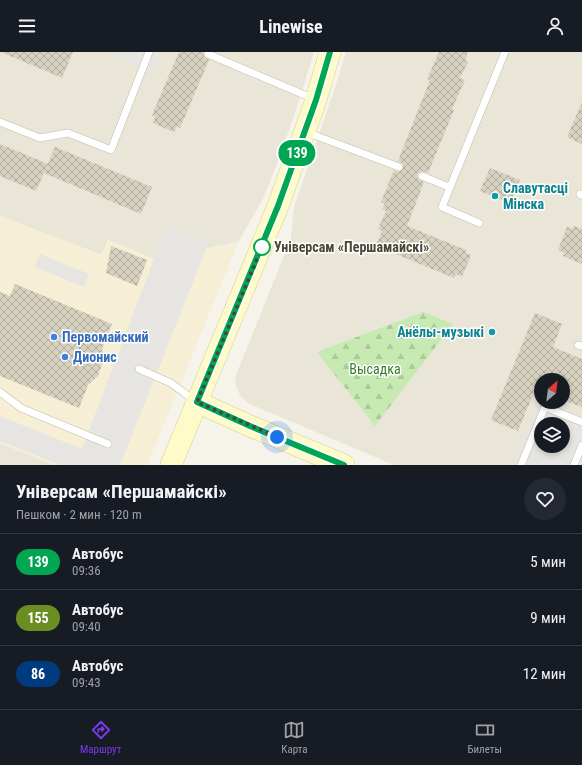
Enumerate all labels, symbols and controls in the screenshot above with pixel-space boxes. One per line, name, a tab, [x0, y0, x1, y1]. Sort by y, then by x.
icon: menu	[16, 15, 38, 37]
icon: person	[544, 15, 566, 37]
text: Linewise	[259, 16, 323, 37]
line badge: 139	[274, 140, 320, 166]
text: 139	[286, 145, 308, 161]
place label: Славутасці Мінска	[503, 180, 568, 212]
marker: Славутасці Мінска	[490, 191, 500, 201]
marker: Універсам «Першамайскі»	[253, 238, 271, 256]
place label: Універсам «Першамайскі»	[274, 239, 429, 255]
place label: Анёлы-музыкі	[397, 324, 484, 340]
marker: Анёлы-музыкі	[487, 327, 497, 337]
place label: Первомайский	[62, 329, 149, 345]
marker: Первомайский	[49, 332, 59, 342]
place label: Дионис	[73, 349, 117, 365]
marker: Дионис	[60, 352, 70, 362]
park label: Высадка	[349, 361, 401, 377]
north arrow	[534, 373, 570, 409]
map controls	[534, 373, 570, 453]
button: layers	[534, 417, 570, 453]
your location	[267, 427, 287, 447]
button: heart	[524, 478, 566, 520]
text: Універсам «Першамайскі»	[16, 480, 227, 503]
text: Пешком · 2 мин · 120 m	[16, 507, 142, 522]
text: Автобус	[72, 545, 123, 563]
text: 5 мин	[530, 553, 566, 571]
text: 139	[27, 554, 49, 570]
text: 09:36	[72, 563, 101, 578]
text: Автобус	[72, 601, 123, 619]
text: 9 мин	[530, 609, 566, 627]
text: 155	[27, 610, 49, 626]
text: 09:40	[72, 619, 101, 634]
text: Автобус	[72, 657, 123, 675]
text: 12 мин	[523, 665, 566, 683]
text: 86	[31, 666, 45, 682]
text: 09:43	[72, 675, 101, 690]
tab: Маршрут	[80, 719, 121, 756]
tab: Карта	[281, 719, 308, 756]
tab: Билеты	[467, 719, 502, 756]

